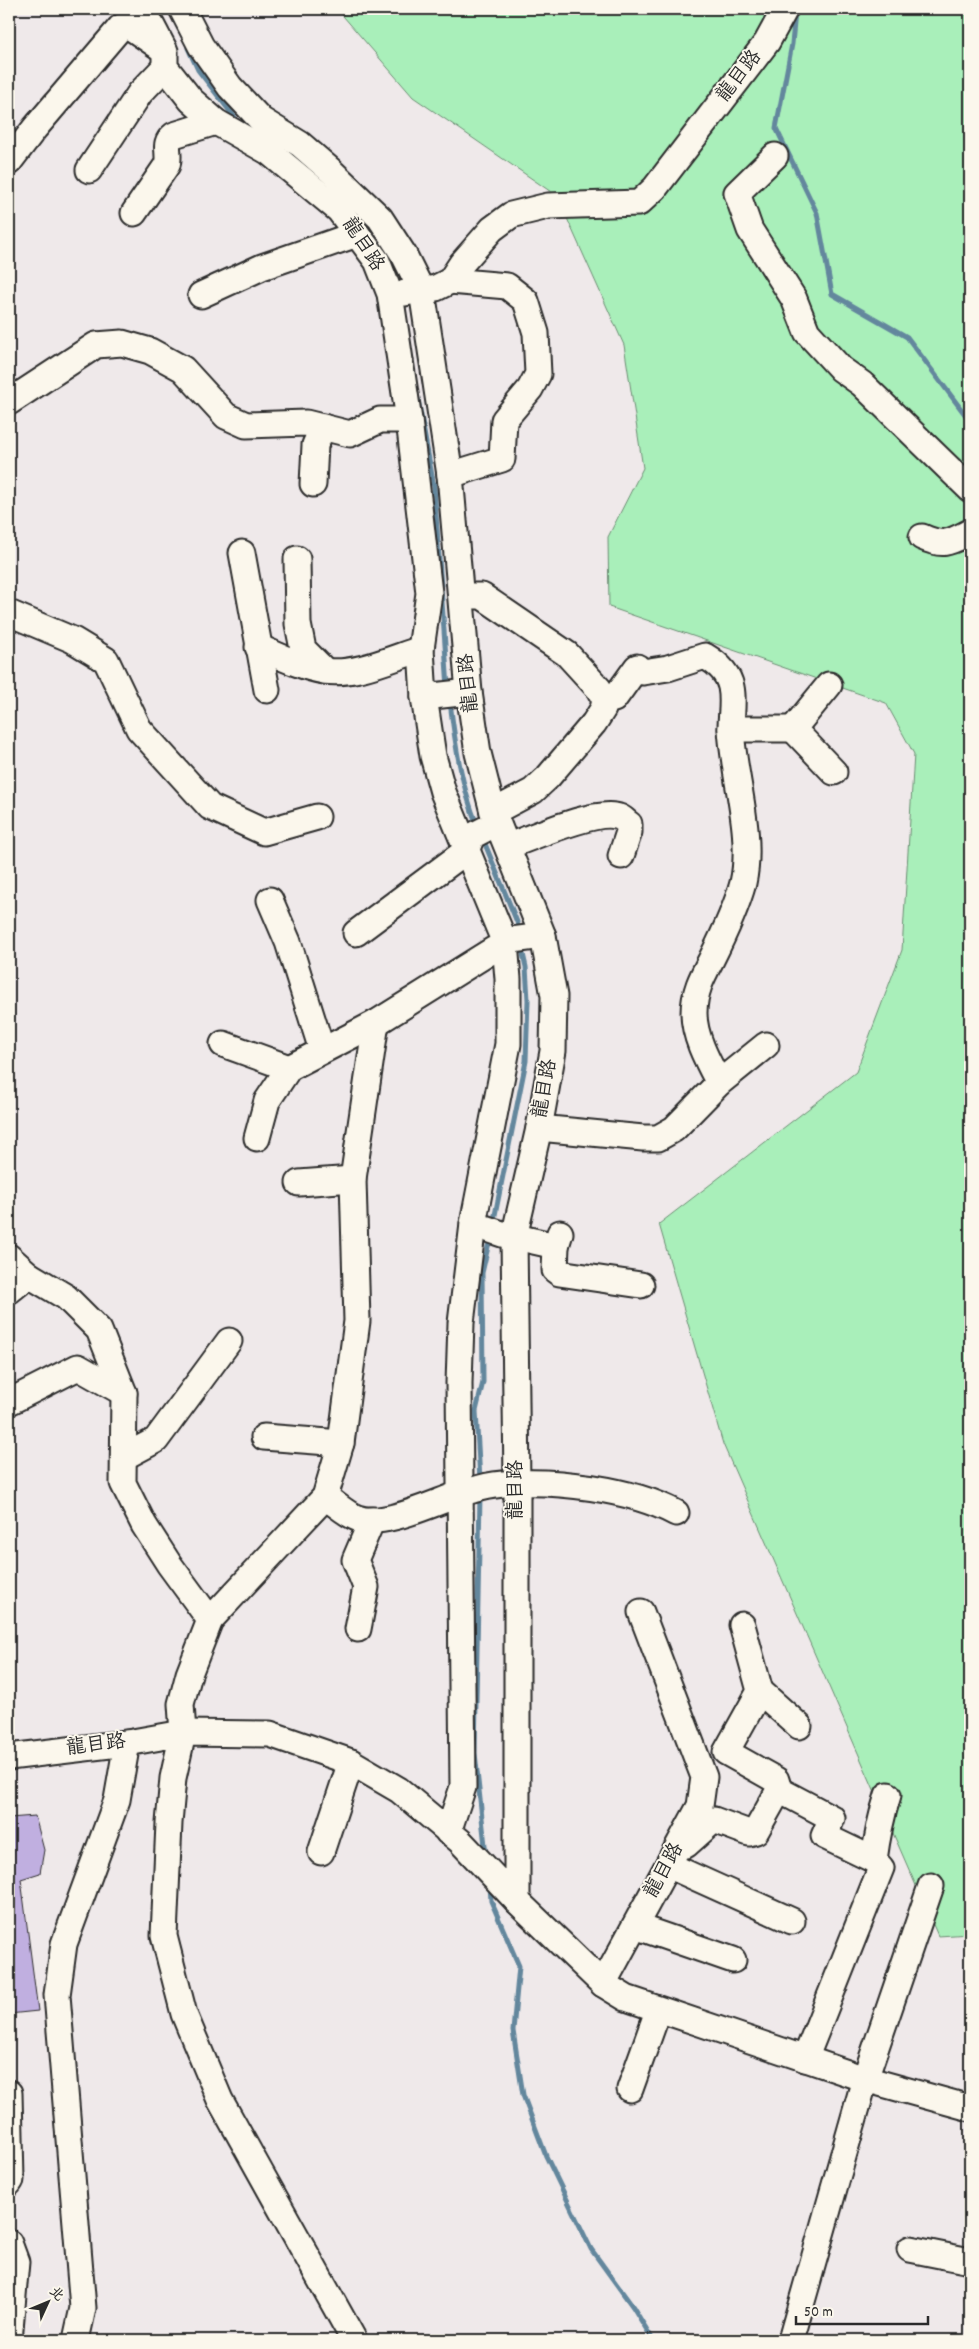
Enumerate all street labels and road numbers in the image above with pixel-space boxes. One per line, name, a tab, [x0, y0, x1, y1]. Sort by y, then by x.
street label: 龍目路	[710, 44, 770, 109]
street label: 龍目路	[334, 212, 391, 279]
street label: 龍目路	[453, 651, 487, 714]
street label: 龍目路	[527, 1056, 565, 1121]
street label: 龍目路	[503, 1459, 531, 1520]
street label: 龍目路	[65, 1728, 128, 1764]
street label: 龍目路	[638, 1837, 692, 1904]

